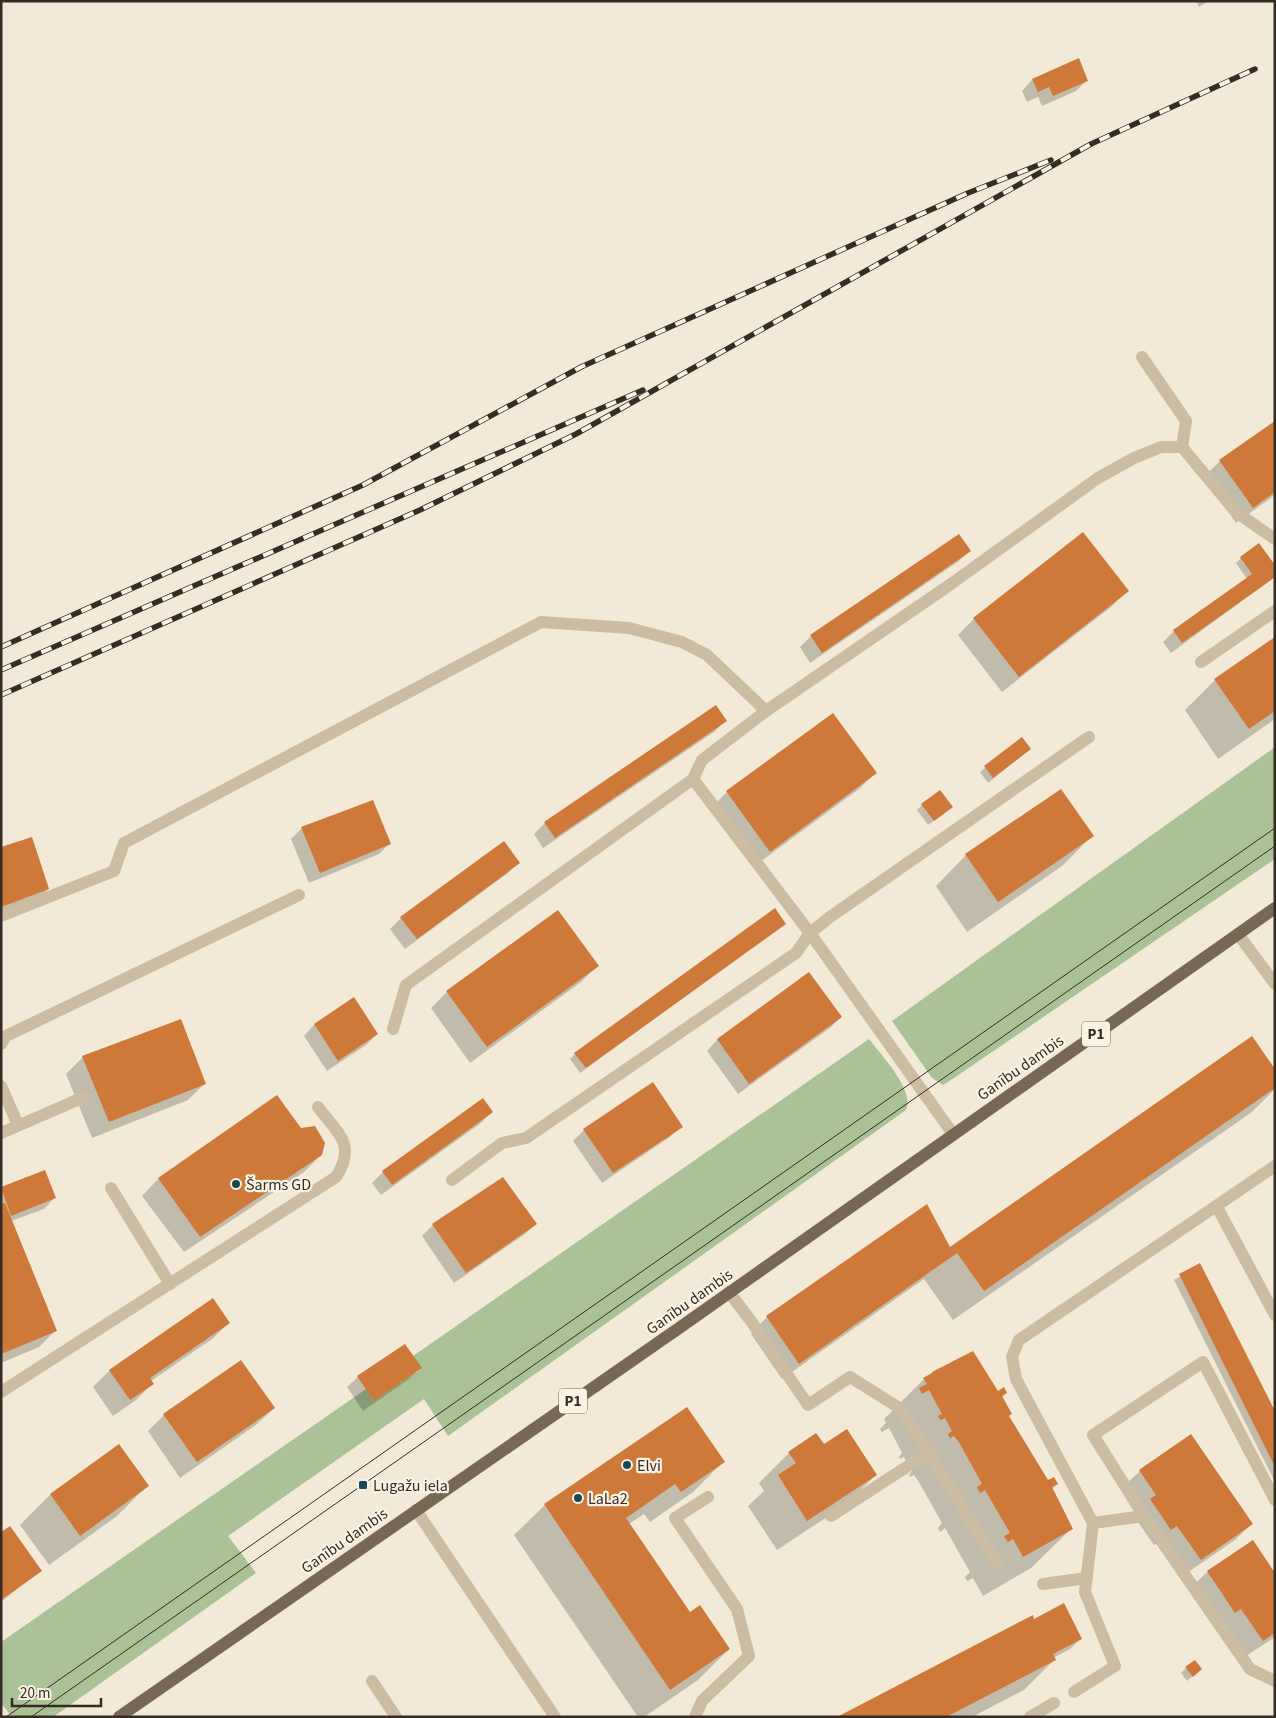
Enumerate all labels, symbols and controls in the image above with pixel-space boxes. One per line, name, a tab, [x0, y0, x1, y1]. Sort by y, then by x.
road number: P1	[1082, 1022, 1110, 1046]
street label: Ganību dambis	[973, 1030, 1069, 1106]
place label: Šarms GD	[246, 1174, 311, 1196]
marker: Šarms GD	[230, 1178, 242, 1190]
street label: Ganību dambis	[642, 1264, 738, 1340]
road number: P1	[559, 1388, 587, 1414]
place label: Elvi	[637, 1455, 661, 1477]
marker: Elvi	[621, 1459, 633, 1471]
place label: Lugažu iela	[373, 1475, 448, 1497]
marker: Lugažu iela	[357, 1479, 369, 1491]
place label: LaLa2	[588, 1488, 628, 1510]
marker: LaLa2	[572, 1492, 584, 1504]
street label: Ganību dambis	[297, 1503, 393, 1579]
scale bar	[12, 1676, 101, 1708]
text: 20 m	[20, 1683, 50, 1704]

